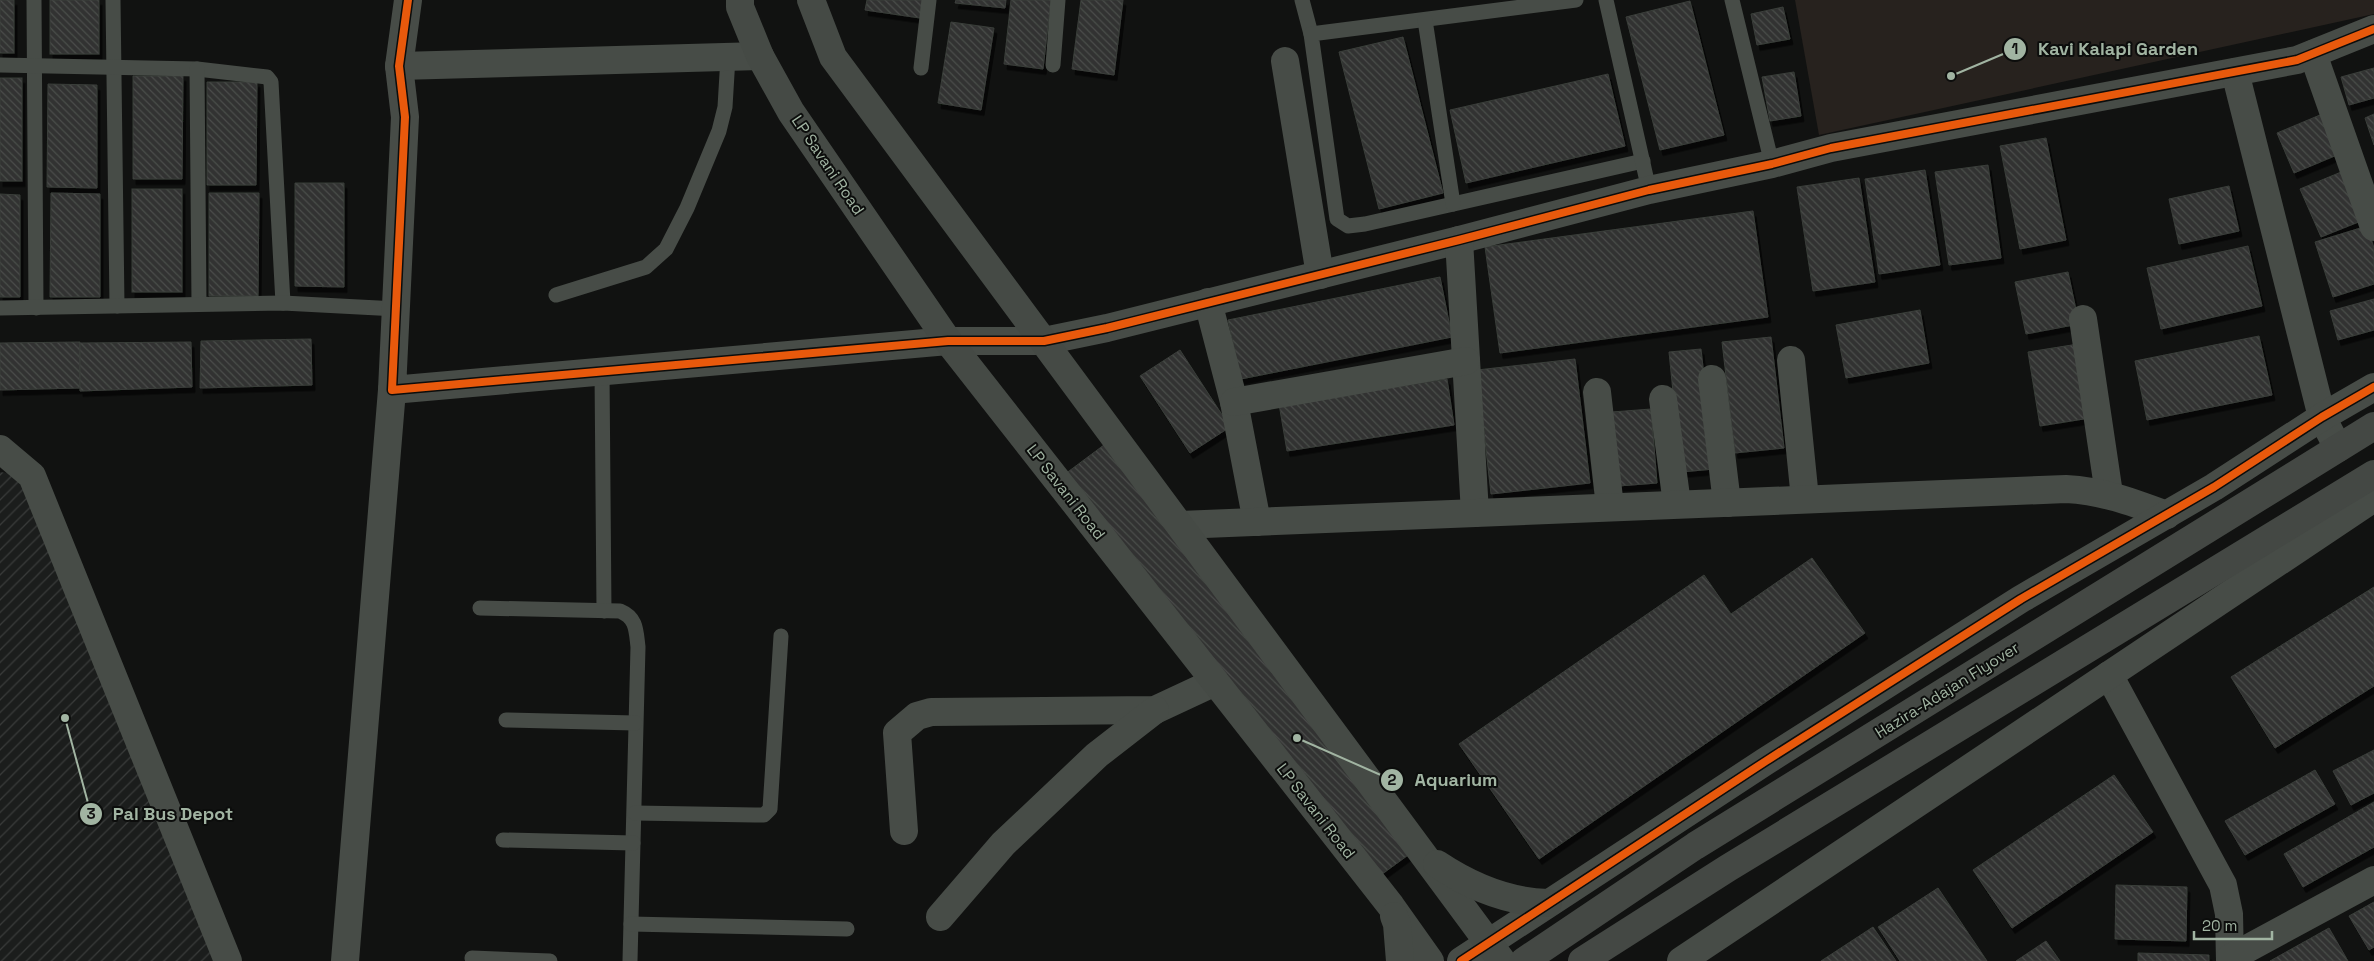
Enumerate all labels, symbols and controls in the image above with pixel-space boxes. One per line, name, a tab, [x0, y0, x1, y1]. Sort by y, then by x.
callout: Kavi Kalapi Garden	[2002, 32, 2208, 65]
text: Kavi Kalapi Garden	[2038, 37, 2198, 60]
text: 1	[2012, 39, 2018, 58]
street label: LP Savani Road	[787, 111, 869, 219]
street label: LP Savani Road	[1022, 440, 1110, 544]
street label: Hazira-Adajan Flyover	[1871, 637, 2023, 743]
street label: LP Savani Road	[1272, 759, 1360, 863]
callout: Aquarium	[1379, 763, 1507, 796]
text: Aquarium	[1415, 768, 1497, 791]
text: 2	[1388, 770, 1397, 789]
callout: Pal Bus Depot	[78, 798, 244, 831]
text: Pal Bus Depot	[113, 802, 233, 825]
text: 3	[86, 804, 96, 823]
scale bar	[2194, 908, 2272, 940]
text: 20 m	[2202, 916, 2237, 935]

